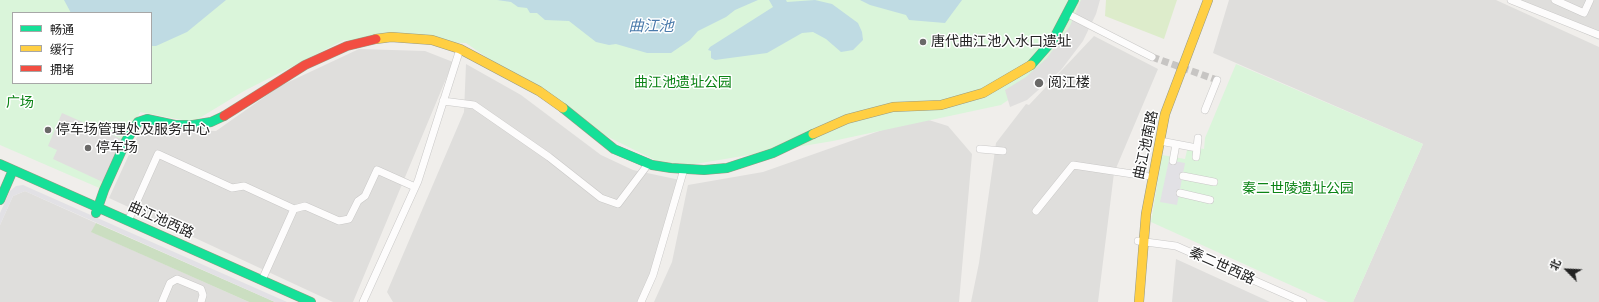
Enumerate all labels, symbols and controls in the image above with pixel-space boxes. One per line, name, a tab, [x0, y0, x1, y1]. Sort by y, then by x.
legend	[12, 12, 152, 84]
water label: 曲江池	[629, 17, 673, 35]
text: 畅通	[50, 24, 74, 36]
place label: 唐代曲江池入水口遗址	[931, 34, 1071, 50]
marker: 唐代曲江池入水口遗址	[918, 37, 928, 47]
text: 缓行	[50, 44, 74, 56]
text: 拥堵	[50, 64, 74, 76]
park label: 曲江池遗址公园	[634, 75, 732, 91]
place label: 阅江楼	[1048, 75, 1090, 91]
marker: 阅江楼	[1033, 77, 1045, 89]
park label: 广场	[6, 95, 34, 111]
street label: 曲江池南路	[1131, 109, 1161, 181]
place label: 停车场管理处及服务中心	[56, 122, 210, 138]
marker: 停车场管理处及服务中心	[43, 125, 53, 135]
place label: 停车场	[96, 140, 138, 156]
marker: 停车场	[83, 143, 93, 153]
park label: 秦二世陵遗址公园	[1242, 181, 1354, 197]
street label: 曲江池西路	[126, 198, 196, 242]
street label: 秦二世西路	[1187, 244, 1257, 288]
north arrow	[1547, 250, 1587, 290]
text: 北	[1548, 258, 1563, 272]

